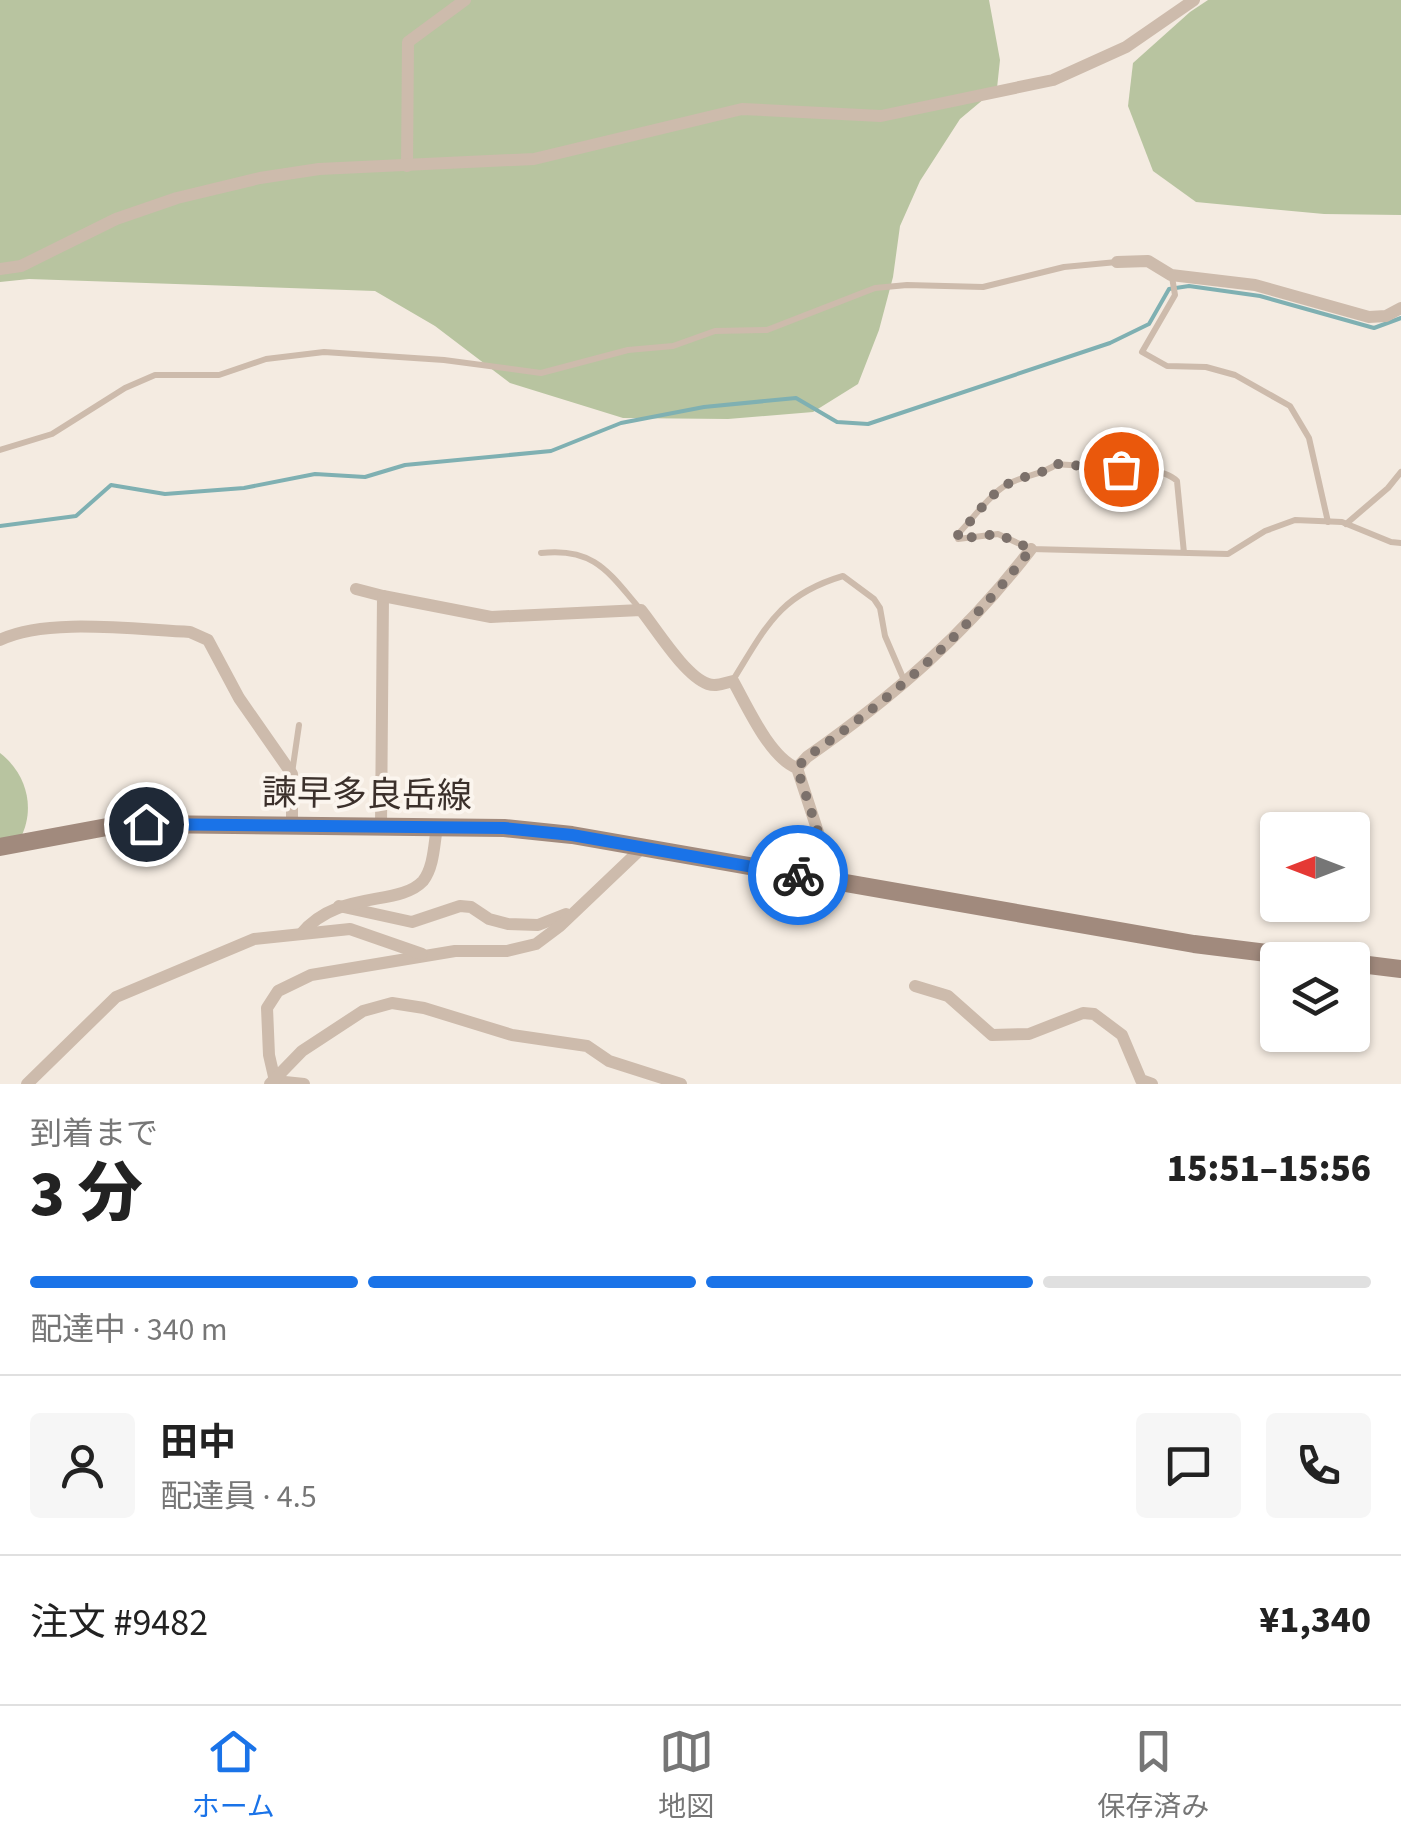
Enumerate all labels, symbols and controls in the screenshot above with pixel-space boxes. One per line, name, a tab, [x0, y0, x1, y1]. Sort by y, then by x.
pin	[1079, 427, 1164, 512]
icon: bag	[1094, 442, 1149, 497]
street label: 諫早多良岳線	[262, 768, 472, 822]
pin	[104, 782, 189, 867]
icon: home	[119, 797, 174, 852]
north arrow	[1260, 812, 1370, 922]
map controls	[1260, 812, 1370, 1052]
courier	[748, 825, 848, 925]
icon: bike	[771, 848, 826, 903]
button: layers	[1260, 942, 1370, 1052]
text: 到着まで	[30, 1111, 158, 1157]
text: 15:51–15:56	[1167, 1142, 1371, 1196]
text: 3 分	[30, 1148, 143, 1241]
text: 配達中 · 340 m	[30, 1307, 227, 1353]
button: person	[30, 1413, 135, 1518]
button: chat	[1136, 1413, 1241, 1518]
button: phone	[1266, 1413, 1371, 1518]
text: 田中	[160, 1416, 236, 1470]
text: 配達員 · 4.5	[160, 1474, 317, 1520]
text: ¥1,340	[1259, 1593, 1371, 1647]
text: 注文 #9482	[30, 1596, 208, 1650]
tab: ホーム	[192, 1724, 275, 1827]
tab: 地図	[658, 1724, 714, 1827]
tab: 保存済み	[1097, 1724, 1209, 1827]

